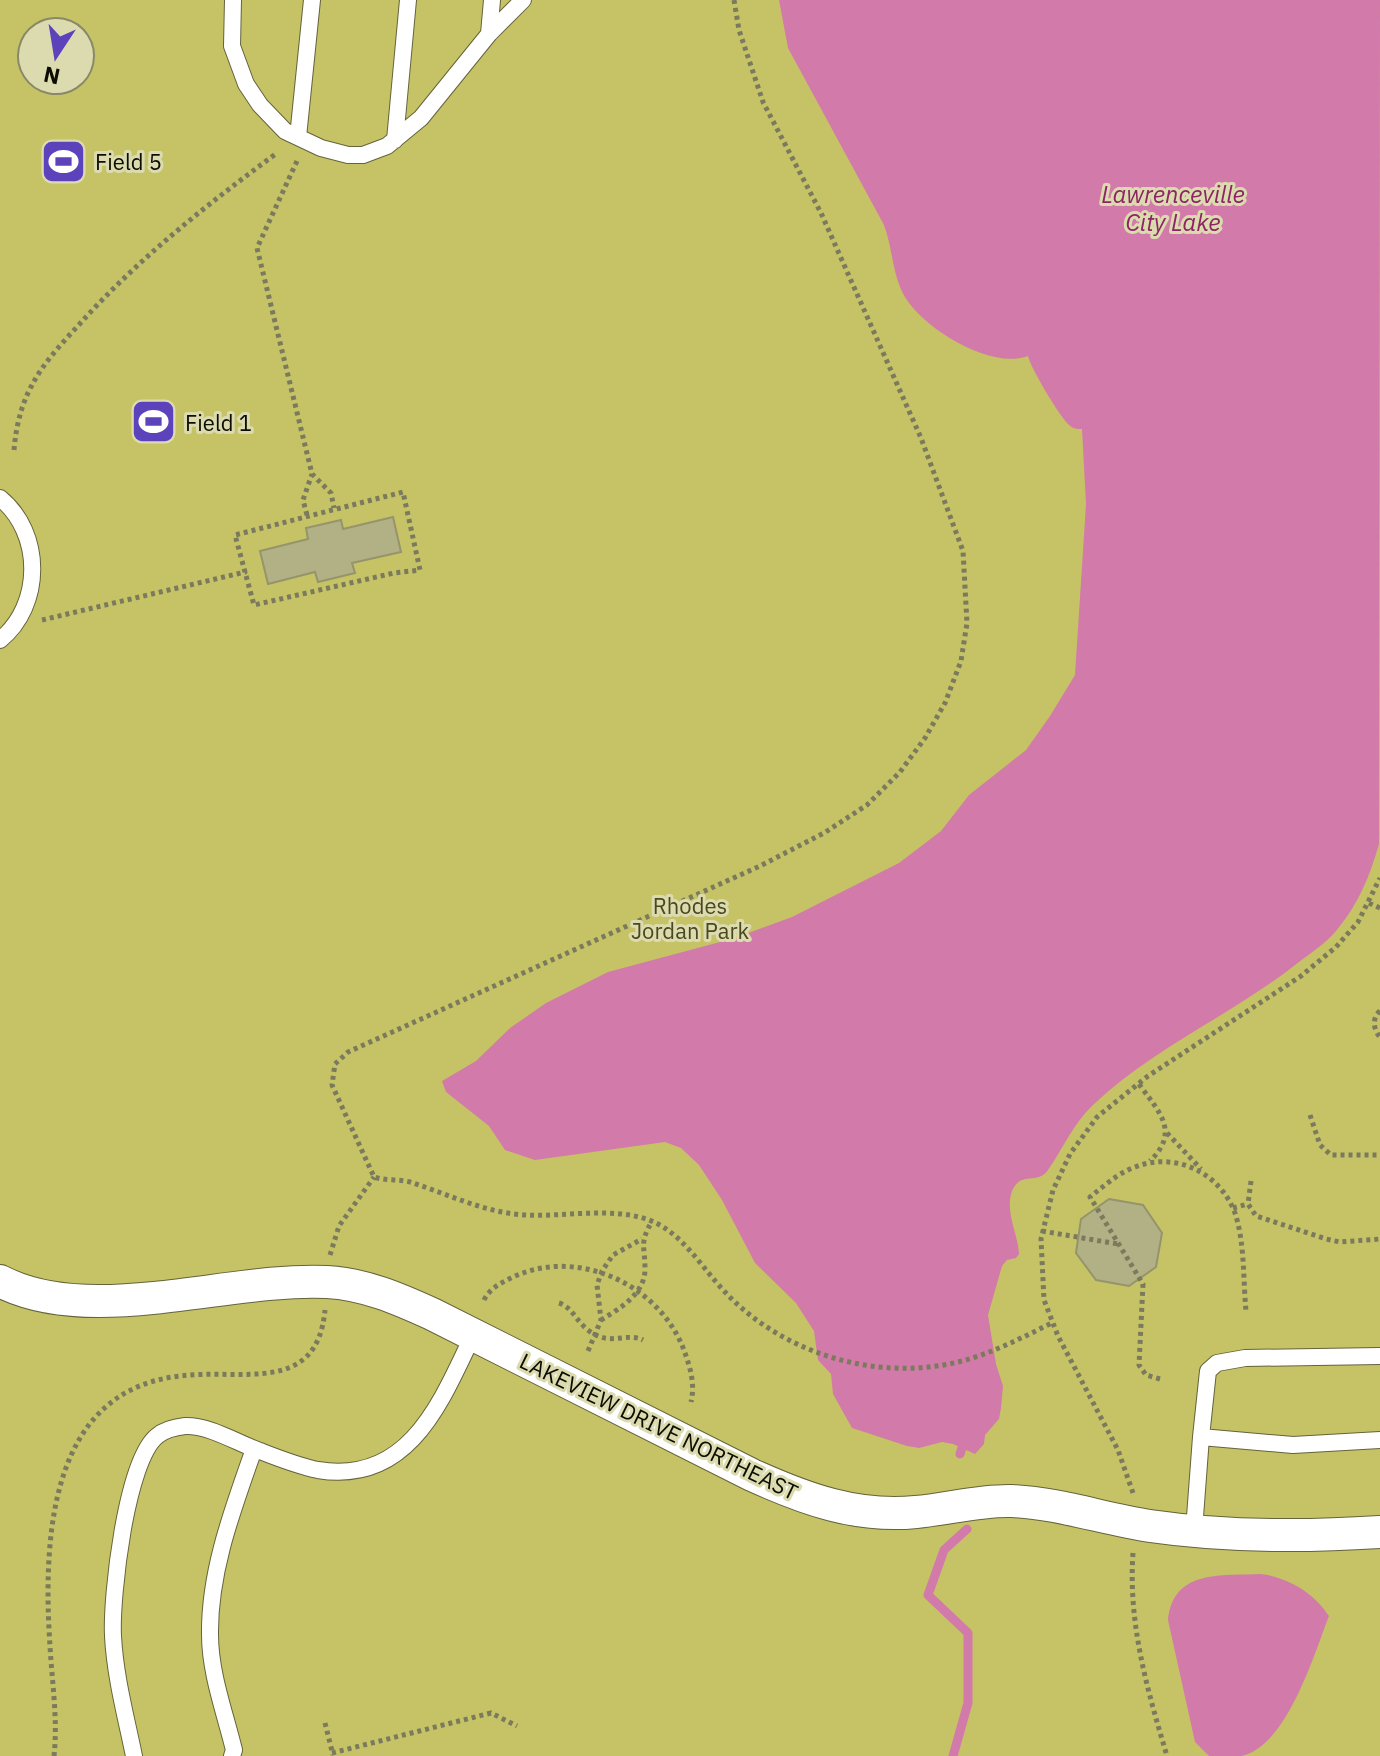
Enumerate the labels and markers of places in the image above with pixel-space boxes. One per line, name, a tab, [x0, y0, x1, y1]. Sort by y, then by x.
sports icon: Field 5	[40, 137, 88, 185]
place label: Field 5	[95, 147, 162, 176]
sports icon: Field 1	[130, 398, 178, 446]
place label: Field 1	[185, 408, 252, 437]

